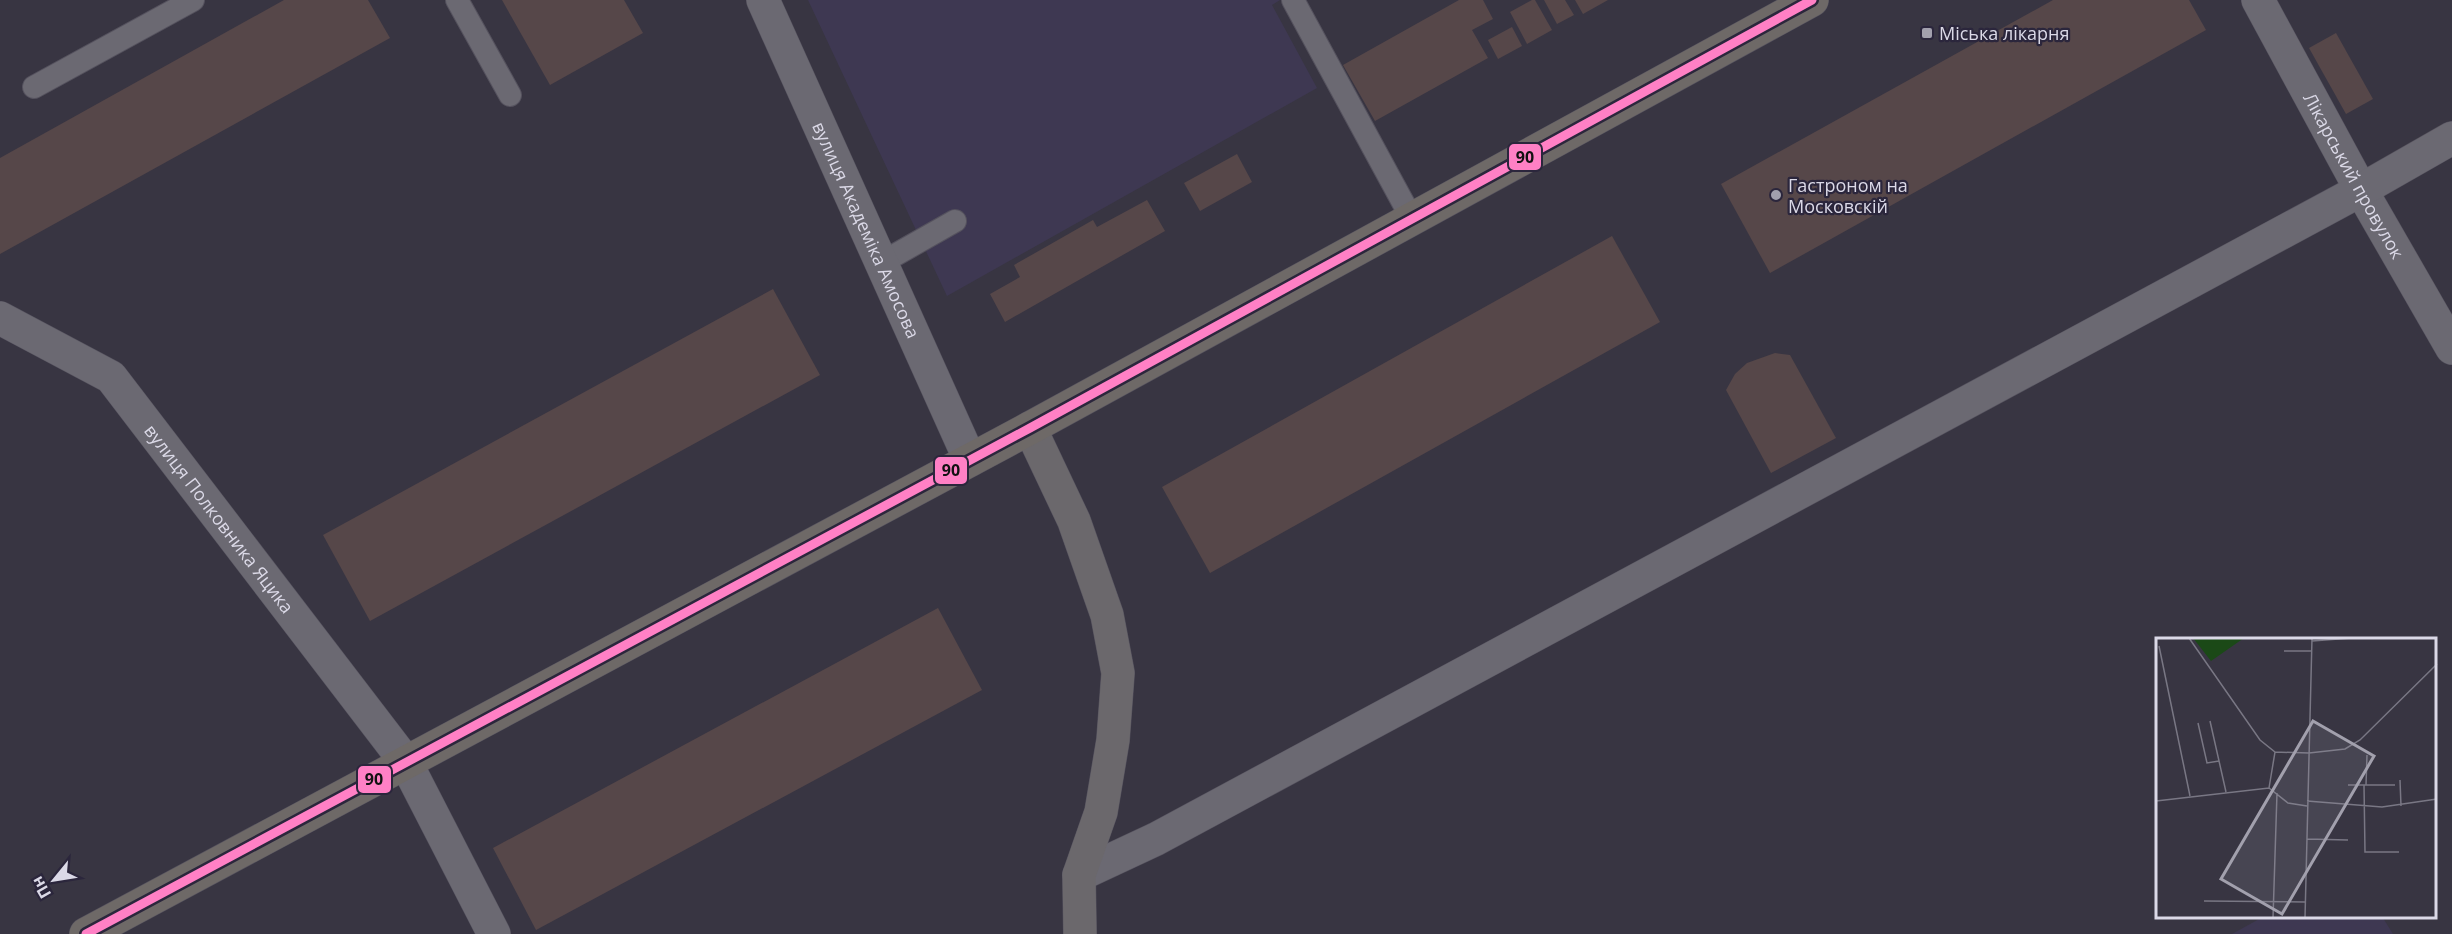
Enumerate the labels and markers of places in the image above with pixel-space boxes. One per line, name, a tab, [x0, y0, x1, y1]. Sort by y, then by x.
place label: Міська лікарня	[1939, 21, 2069, 45]
marker: Міська лікарня	[1920, 26, 1934, 40]
place label: Гастроном на Московскій	[1788, 173, 1908, 218]
marker: Гастроном на Московскій	[1769, 188, 1783, 202]

